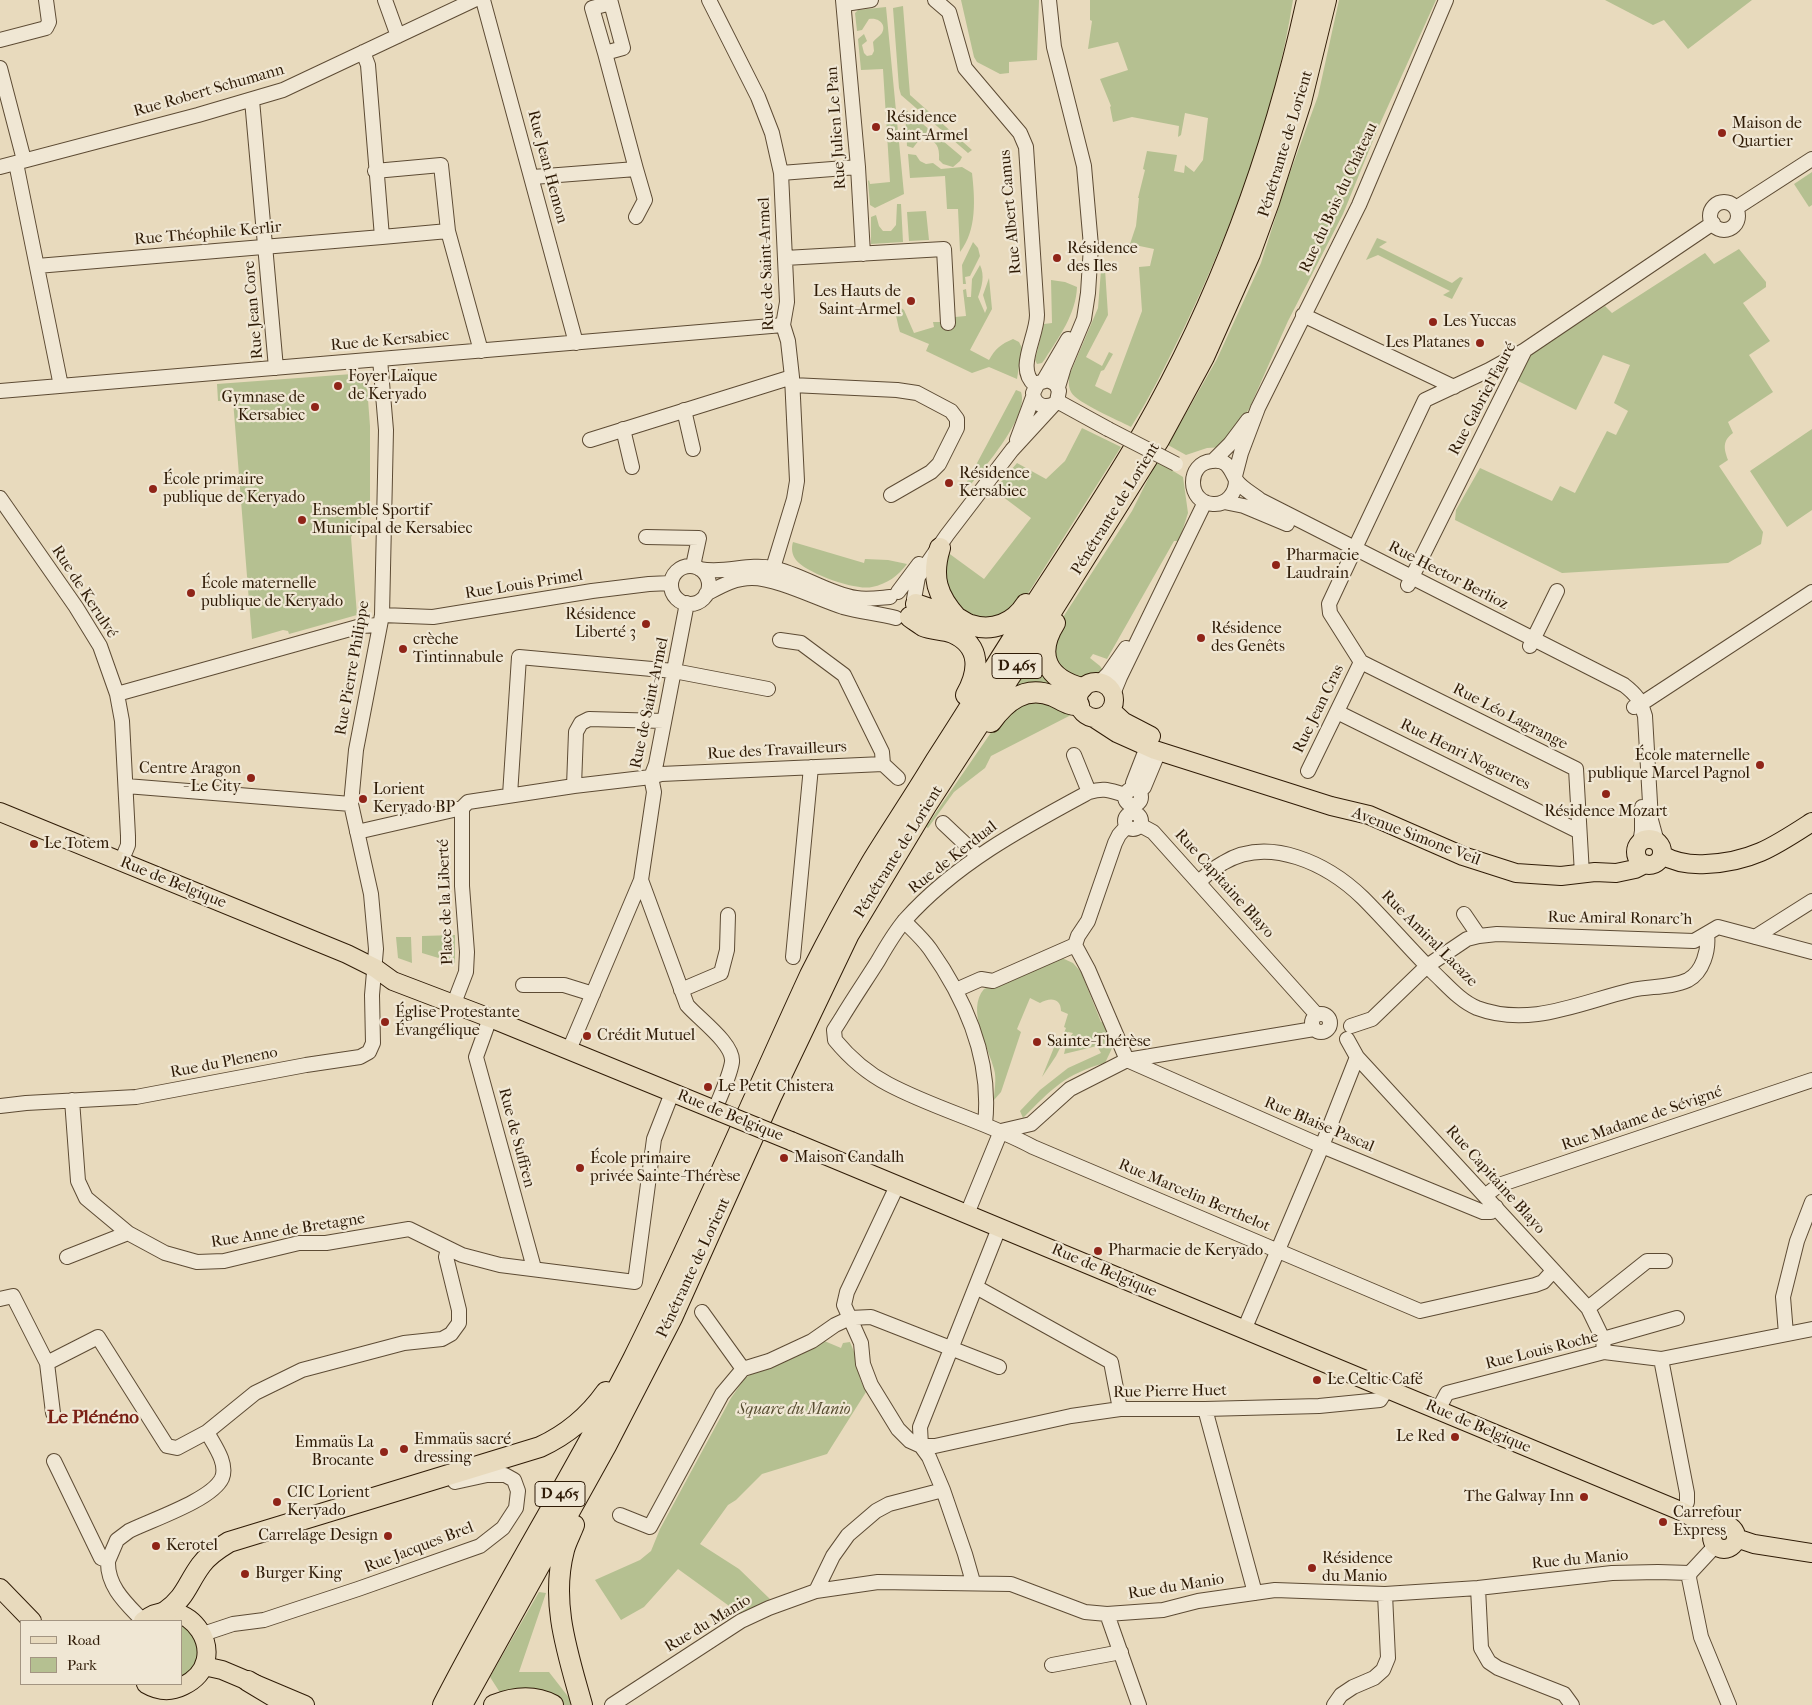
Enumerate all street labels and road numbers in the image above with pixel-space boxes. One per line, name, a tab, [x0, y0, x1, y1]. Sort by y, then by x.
street label: Rue Robert Schumann	[131, 60, 287, 122]
street label: Rue Julien Le Pan	[823, 66, 851, 190]
street label: Pénétrante de Lorient	[1255, 68, 1317, 220]
street label: Rue Jean Hemon	[523, 108, 571, 226]
street label: Rue du Bois du Château	[1296, 120, 1382, 276]
street label: Rue Albert Camus	[996, 149, 1026, 275]
street label: Rue de Saint-Armel	[755, 197, 779, 331]
street label: Rue Théophile Kerlir	[134, 218, 282, 250]
street label: Rue Jean Core	[240, 260, 268, 360]
street label: Rue de Kersabiec	[330, 326, 450, 356]
street label: Rue Gabriel Fauré	[1445, 339, 1521, 459]
street label: Pénétrante de Lorient	[1067, 439, 1165, 579]
street label: Rue Hector Berlioz	[1385, 537, 1511, 615]
street label: Rue de Kerulvé	[47, 542, 121, 642]
street label: Rue Louis Primel	[464, 566, 584, 604]
street label: Rue Pierre Philippe	[332, 599, 374, 737]
street label: Rue de Saint-Armel	[627, 636, 673, 770]
road number: D 465	[992, 654, 1042, 678]
street label: Rue Jean Cras	[1289, 662, 1349, 756]
street label: Rue Léo Lagrange	[1449, 680, 1571, 754]
street label: Rue Henri Nogueres	[1397, 715, 1533, 795]
street label: Rue des Travailleurs	[707, 738, 847, 764]
street label: Pénétrante de Lorient	[850, 782, 948, 922]
street label: Avenue Simone Veil	[1349, 804, 1483, 870]
street label: Rue de Kerdual	[905, 817, 1001, 899]
street label: Rue Capitaine Blayo	[1170, 826, 1278, 942]
street label: Place de la Liberté	[434, 839, 458, 965]
street label: Rue de Belgique	[117, 853, 229, 913]
street label: Rue Amiral Lacaze	[1377, 887, 1481, 991]
street label: Rue Amiral Ronarc'h	[1547, 908, 1693, 930]
street label: Rue du Pleneno	[169, 1043, 279, 1083]
street label: Rue Madame de Sévigné	[1559, 1082, 1725, 1156]
street label: Rue de Suffren	[493, 1086, 539, 1190]
street label: Rue de Belgique	[674, 1086, 786, 1146]
street label: Rue Blaise Pascal	[1261, 1093, 1377, 1157]
street label: Rue Capitaine Blayo	[1441, 1122, 1549, 1238]
street label: Rue Marcelin Berthelot	[1115, 1155, 1273, 1237]
street label: Pénétrante de Lorient	[653, 1195, 735, 1341]
street label: Rue Anne de Bretagne	[210, 1209, 366, 1253]
street label: Rue de Belgique	[1048, 1240, 1160, 1302]
street label: Rue Louis Roche	[1483, 1328, 1601, 1374]
street label: Rue Pierre Huet	[1113, 1381, 1227, 1403]
street label: Rue de Belgique	[1422, 1396, 1534, 1458]
road number: D 465	[535, 1482, 585, 1506]
street label: Rue Jacques Brel	[362, 1518, 476, 1578]
street label: Rue du Manio	[1531, 1546, 1629, 1574]
street label: Rue du Manio	[1127, 1570, 1225, 1604]
street label: Rue du Manio	[662, 1591, 754, 1657]

